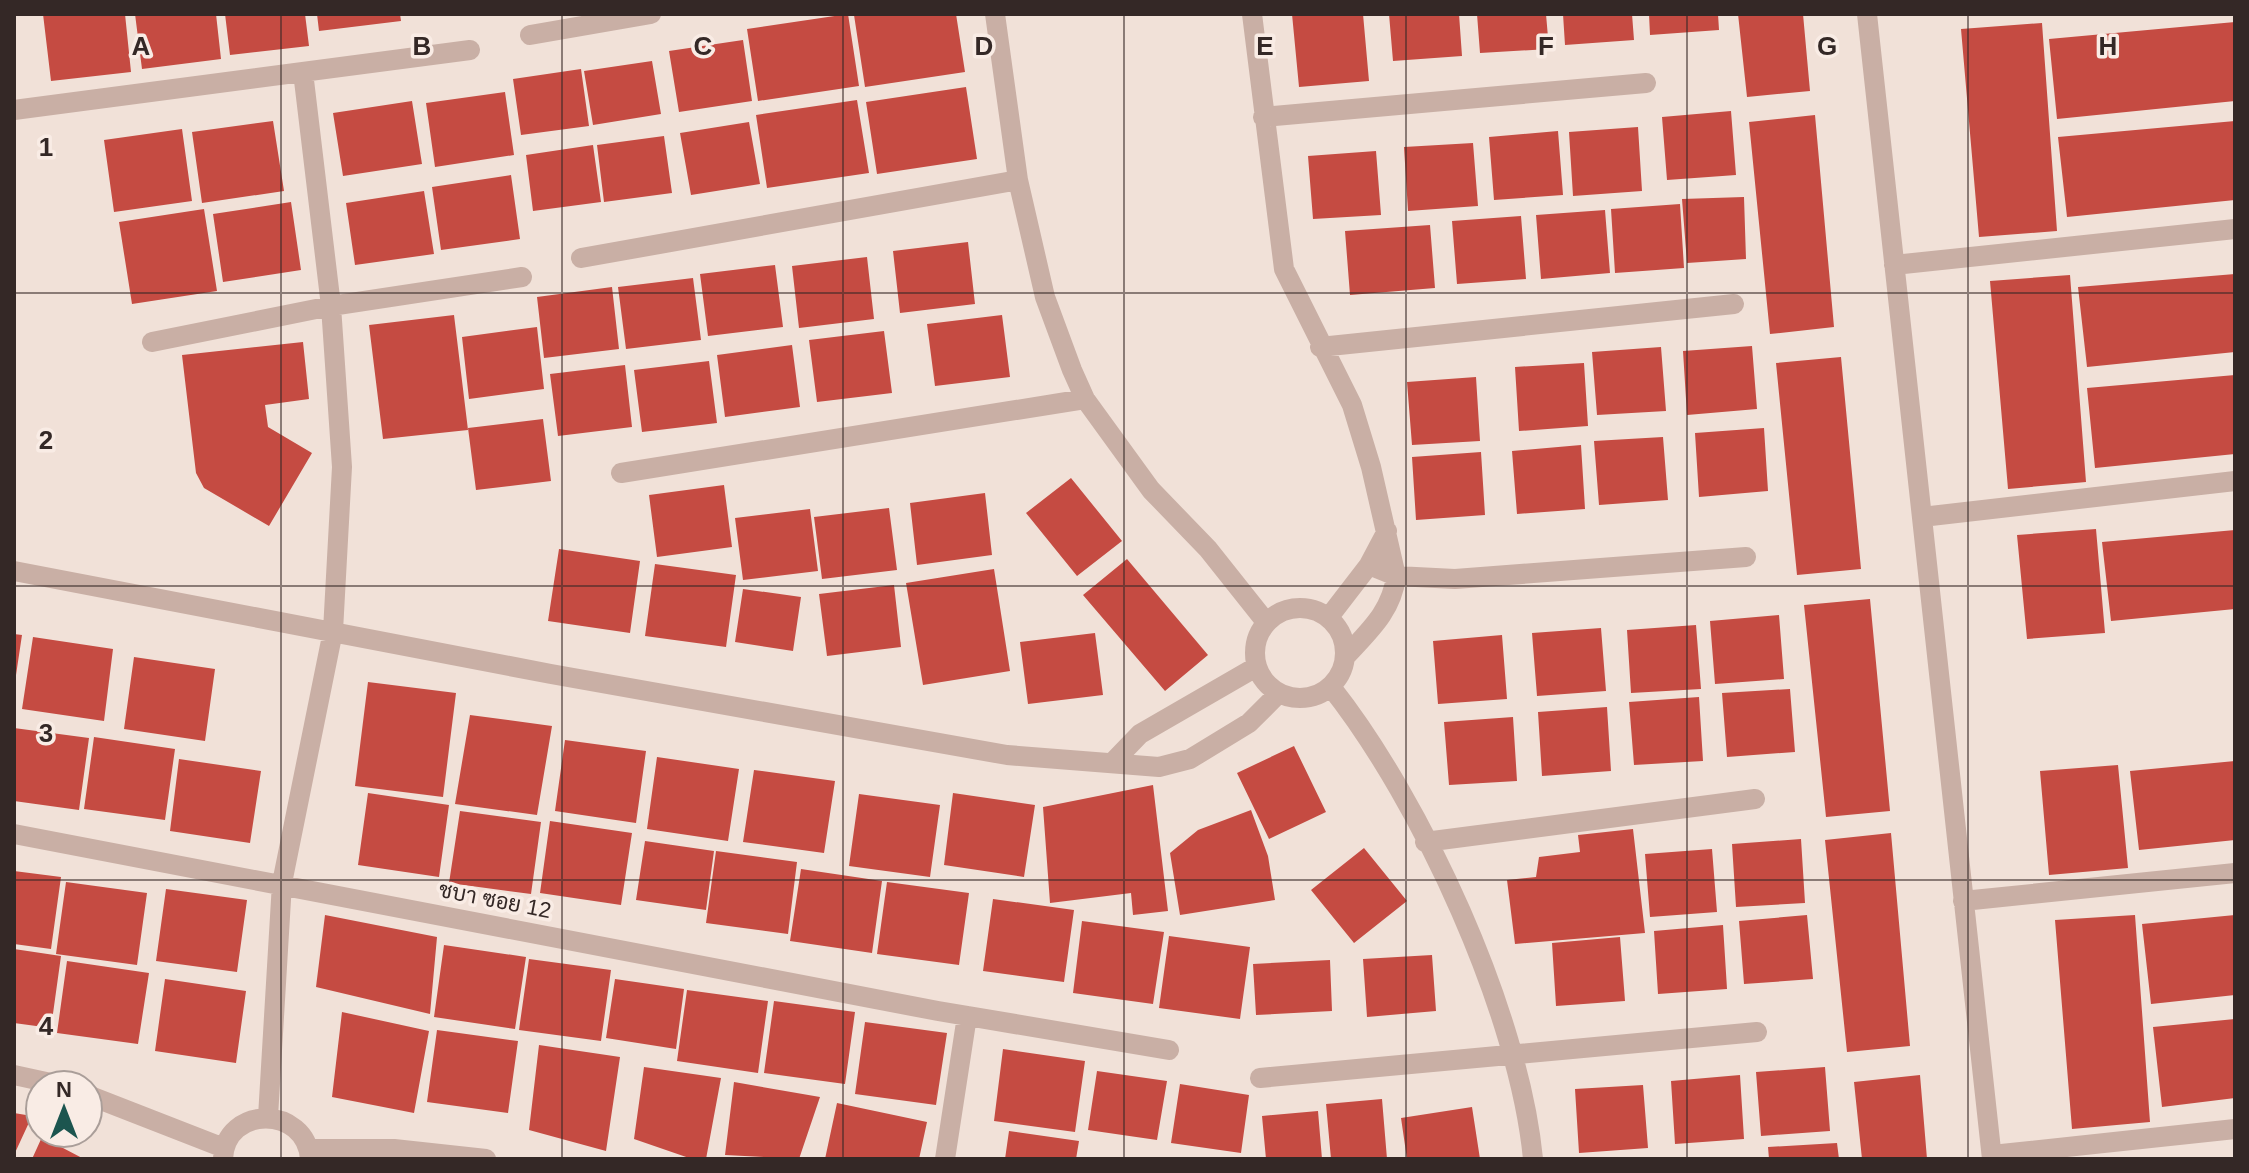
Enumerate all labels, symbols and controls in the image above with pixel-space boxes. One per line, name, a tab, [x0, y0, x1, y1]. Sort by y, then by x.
text: A	[132, 31, 151, 61]
text: B	[413, 31, 431, 61]
text: C	[694, 31, 713, 61]
text: D	[975, 31, 993, 61]
text: E	[1256, 31, 1274, 61]
text: F	[1538, 31, 1554, 61]
text: G	[1817, 31, 1837, 61]
text: H	[2099, 31, 2117, 61]
text: 1	[39, 132, 53, 162]
text: 2	[39, 425, 53, 455]
text: 3	[39, 718, 53, 748]
street label: ชบา ซอย 12	[437, 877, 553, 923]
text: 4	[39, 1011, 54, 1041]
north arrow	[24, 1069, 104, 1149]
text: N	[56, 1077, 72, 1102]

